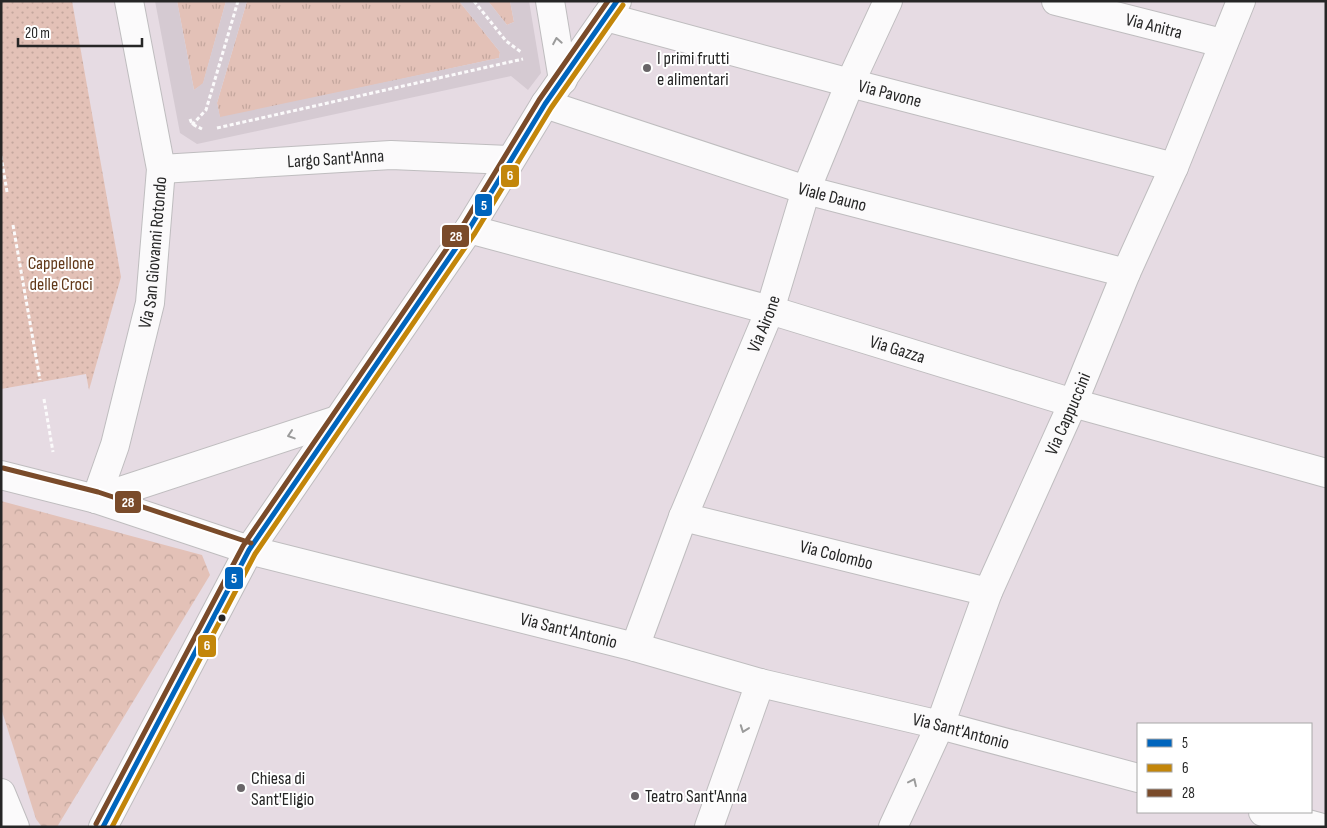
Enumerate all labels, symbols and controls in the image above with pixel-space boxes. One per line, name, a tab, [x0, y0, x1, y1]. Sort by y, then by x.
street label: Via Anitra	[1123, 9, 1184, 44]
scale bar	[18, 15, 141, 47]
text: 20 m	[25, 24, 50, 43]
one-way arrow	[552, 36, 562, 45]
place label: I primi frutti e alimentari	[657, 48, 729, 90]
marker: I primi frutti e alimentari	[641, 62, 653, 74]
street label: Via Pavone	[856, 76, 924, 112]
street label: Largo Sant'Anna	[287, 145, 385, 172]
line badge: 6	[500, 164, 520, 188]
text: 6	[507, 167, 514, 184]
street label: Via San Giovanni Rotondo	[134, 176, 171, 331]
street label: Viale Dauno	[795, 178, 869, 216]
line badge: 5	[474, 193, 493, 217]
text: 5	[481, 197, 487, 214]
line badge: 28	[441, 224, 470, 248]
text: 28	[450, 228, 463, 245]
park label: Cappellone delle Croci	[28, 253, 94, 295]
street label: Via Airone	[743, 293, 785, 356]
street label: Via Gazza	[867, 331, 928, 368]
street label: Via Cappuccini	[1041, 370, 1095, 458]
one-way arrow	[287, 429, 296, 439]
line badge: 28	[114, 490, 142, 514]
text: 28	[122, 494, 135, 511]
street label: Via Colombo	[798, 536, 875, 574]
line badge: 5	[224, 566, 244, 590]
text: 5	[231, 570, 237, 587]
street label: Via Sant'Antonio	[518, 609, 619, 653]
unlabelled marker	[217, 613, 227, 623]
line badge: 6	[197, 634, 217, 658]
text: 6	[204, 637, 211, 654]
street label: Via Sant'Antonio	[910, 709, 1012, 754]
legend	[1137, 723, 1312, 813]
one-way arrow	[740, 724, 750, 732]
text: 5	[1182, 734, 1188, 753]
text: 6	[1182, 759, 1189, 778]
place label: Chiesa di Sant'Eligio	[251, 768, 314, 810]
one-way arrow	[907, 778, 918, 787]
marker: Chiesa di Sant'Eligio	[235, 782, 247, 794]
text: 28	[1182, 784, 1195, 803]
place label: Teatro Sant'Anna	[645, 786, 747, 807]
marker: Teatro Sant'Anna	[629, 790, 641, 802]

